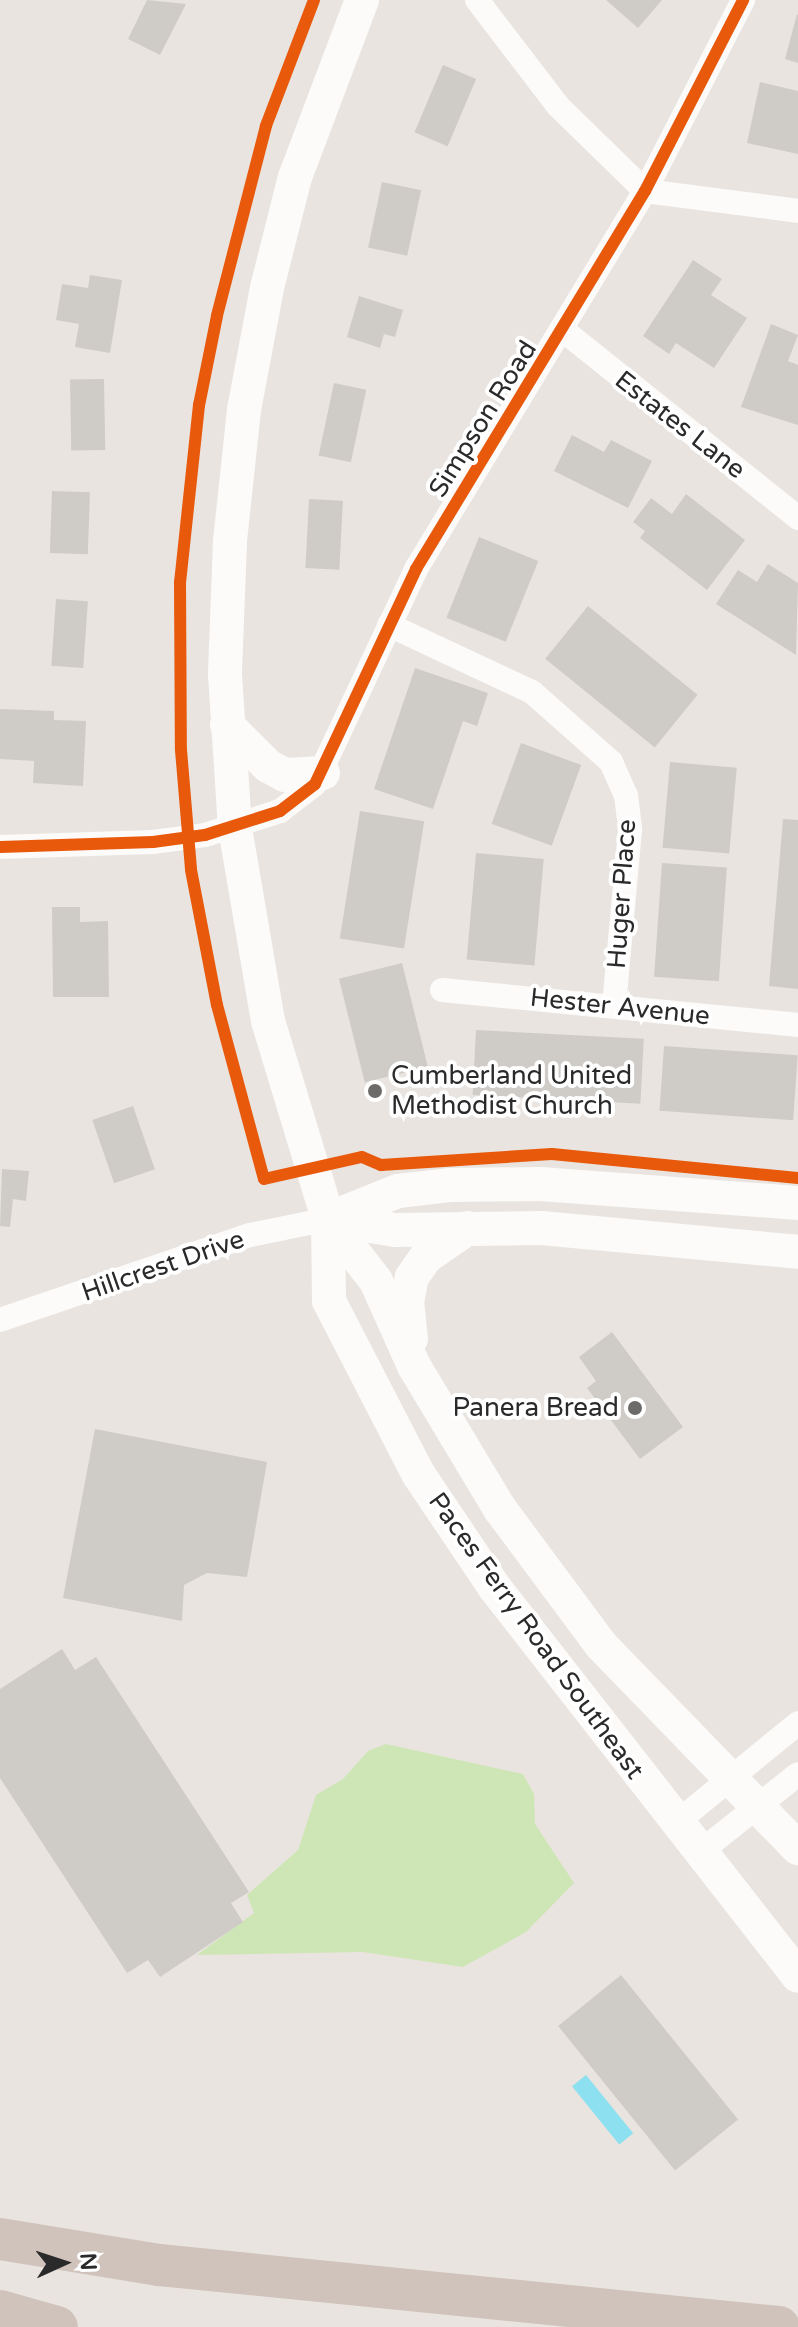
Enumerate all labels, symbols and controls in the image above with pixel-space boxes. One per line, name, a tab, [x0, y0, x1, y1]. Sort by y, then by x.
street label: Simpson Road	[422, 335, 544, 503]
street label: Estates Lane	[609, 364, 751, 486]
street label: Huger Place	[601, 818, 643, 970]
street label: Hester Avenue	[529, 982, 711, 1032]
place label: Cumberland United Methodist Church	[391, 1060, 632, 1122]
marker: Cumberland United Methodist Church	[366, 1082, 384, 1100]
street label: Hillcrest Drive	[78, 1224, 248, 1308]
place label: Panera Bread	[453, 1392, 619, 1424]
marker: Panera Bread	[626, 1399, 644, 1417]
street label: Paces Ferry Road Southeast	[422, 1487, 650, 1785]
north arrow	[24, 2223, 104, 2303]
text: N	[75, 2252, 101, 2271]

